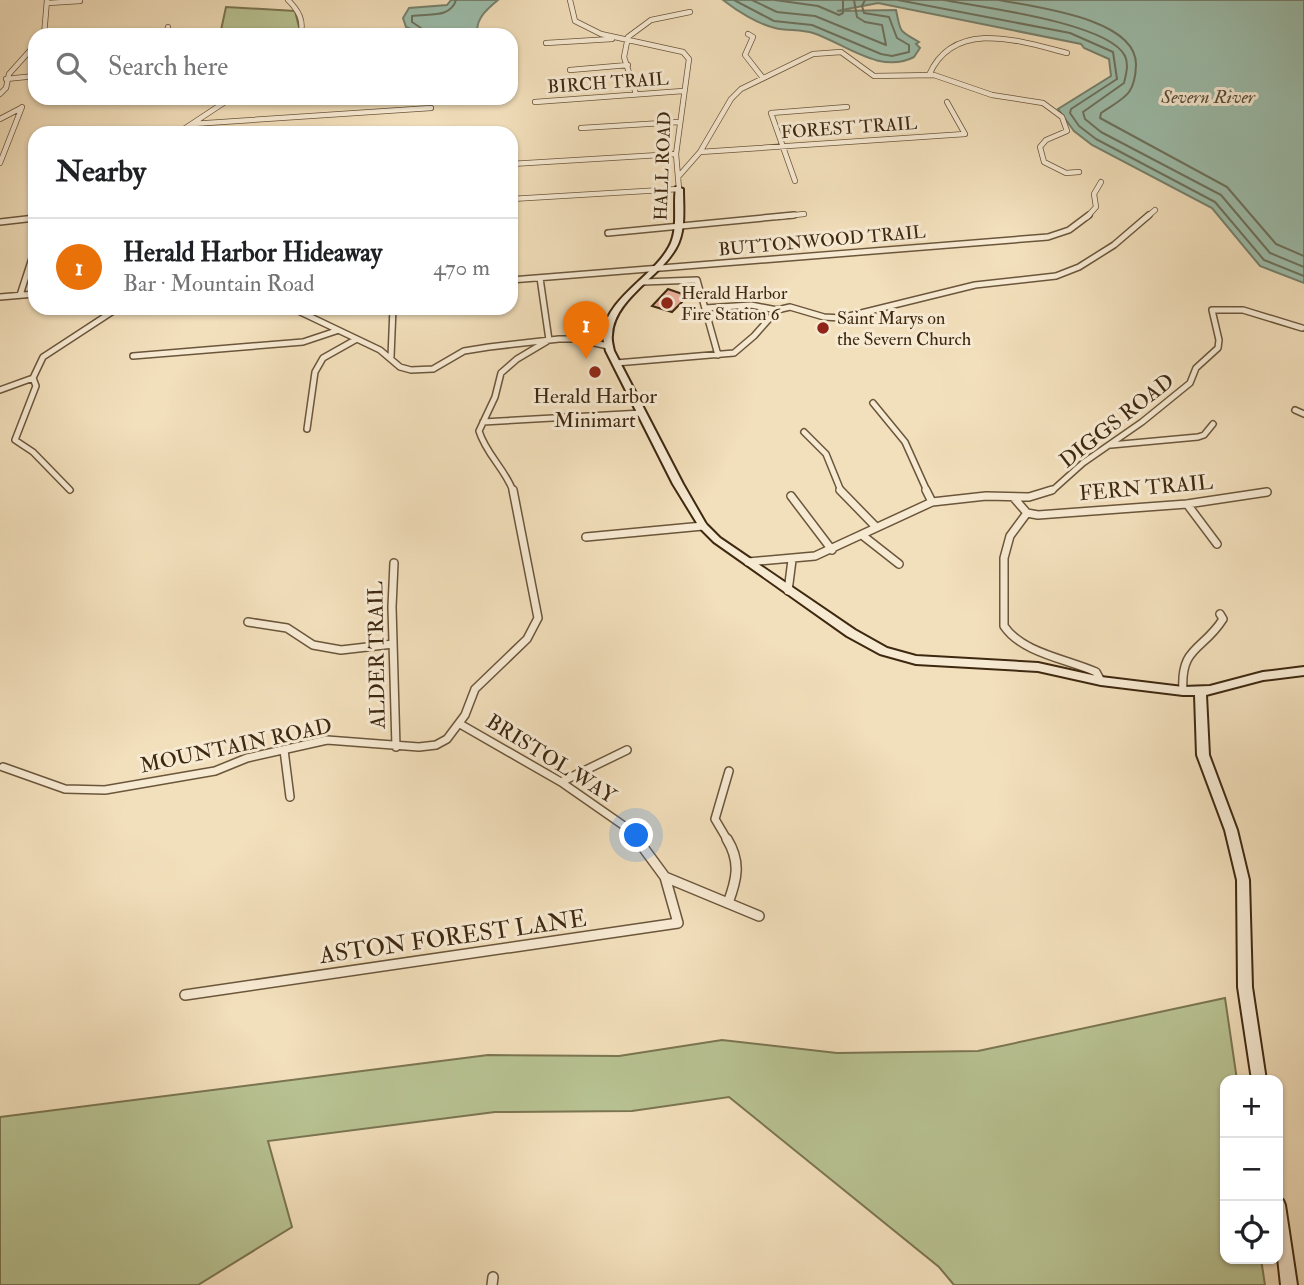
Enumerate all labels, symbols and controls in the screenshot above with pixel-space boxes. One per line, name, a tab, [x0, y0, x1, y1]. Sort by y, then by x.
search box	[28, 28, 518, 105]
icon: search	[52, 48, 90, 86]
text: Search here	[108, 51, 228, 83]
street label: BIRCH TRAIL	[547, 67, 669, 99]
water label: Severn River	[1160, 85, 1256, 109]
street label: HALL ROAD	[650, 111, 676, 221]
street label: FOREST TRAIL	[780, 112, 918, 144]
text: Nearby	[56, 153, 146, 190]
street label: BUTTONWOOD TRAIL	[718, 220, 926, 262]
text: Herald Harbor Hideaway	[123, 237, 382, 269]
text: 1	[75, 253, 83, 282]
text: 470 m	[433, 253, 490, 282]
text: Bar · Mountain Road	[123, 269, 315, 298]
place label: Herald Harbor Fire Station 6	[681, 282, 788, 326]
marker: Herald Harbor Fire Station 6	[659, 295, 675, 311]
pin: 1	[563, 301, 609, 359]
place label: Saint Marys on the Severn Church	[837, 307, 972, 351]
marker: Saint Marys on the Severn Church	[815, 320, 831, 336]
marker: Herald Harbor Minimart	[587, 364, 603, 380]
street label: DIGGS ROAD	[1054, 368, 1180, 474]
place label: Herald Harbor Minimart	[533, 383, 657, 434]
street label: FERN TRAIL	[1078, 469, 1214, 507]
street label: ALDER TRAIL	[362, 581, 392, 730]
street label: BRISTOL WAY	[481, 708, 622, 810]
street label: MOUNTAIN ROAD	[138, 712, 334, 780]
your location	[619, 818, 653, 852]
street label: ASTON FOREST LANE	[317, 903, 588, 971]
map controls	[1220, 1075, 1283, 1264]
button: +	[1220, 1075, 1283, 1138]
button: −	[1220, 1138, 1283, 1201]
button: locate	[1220, 1201, 1283, 1264]

